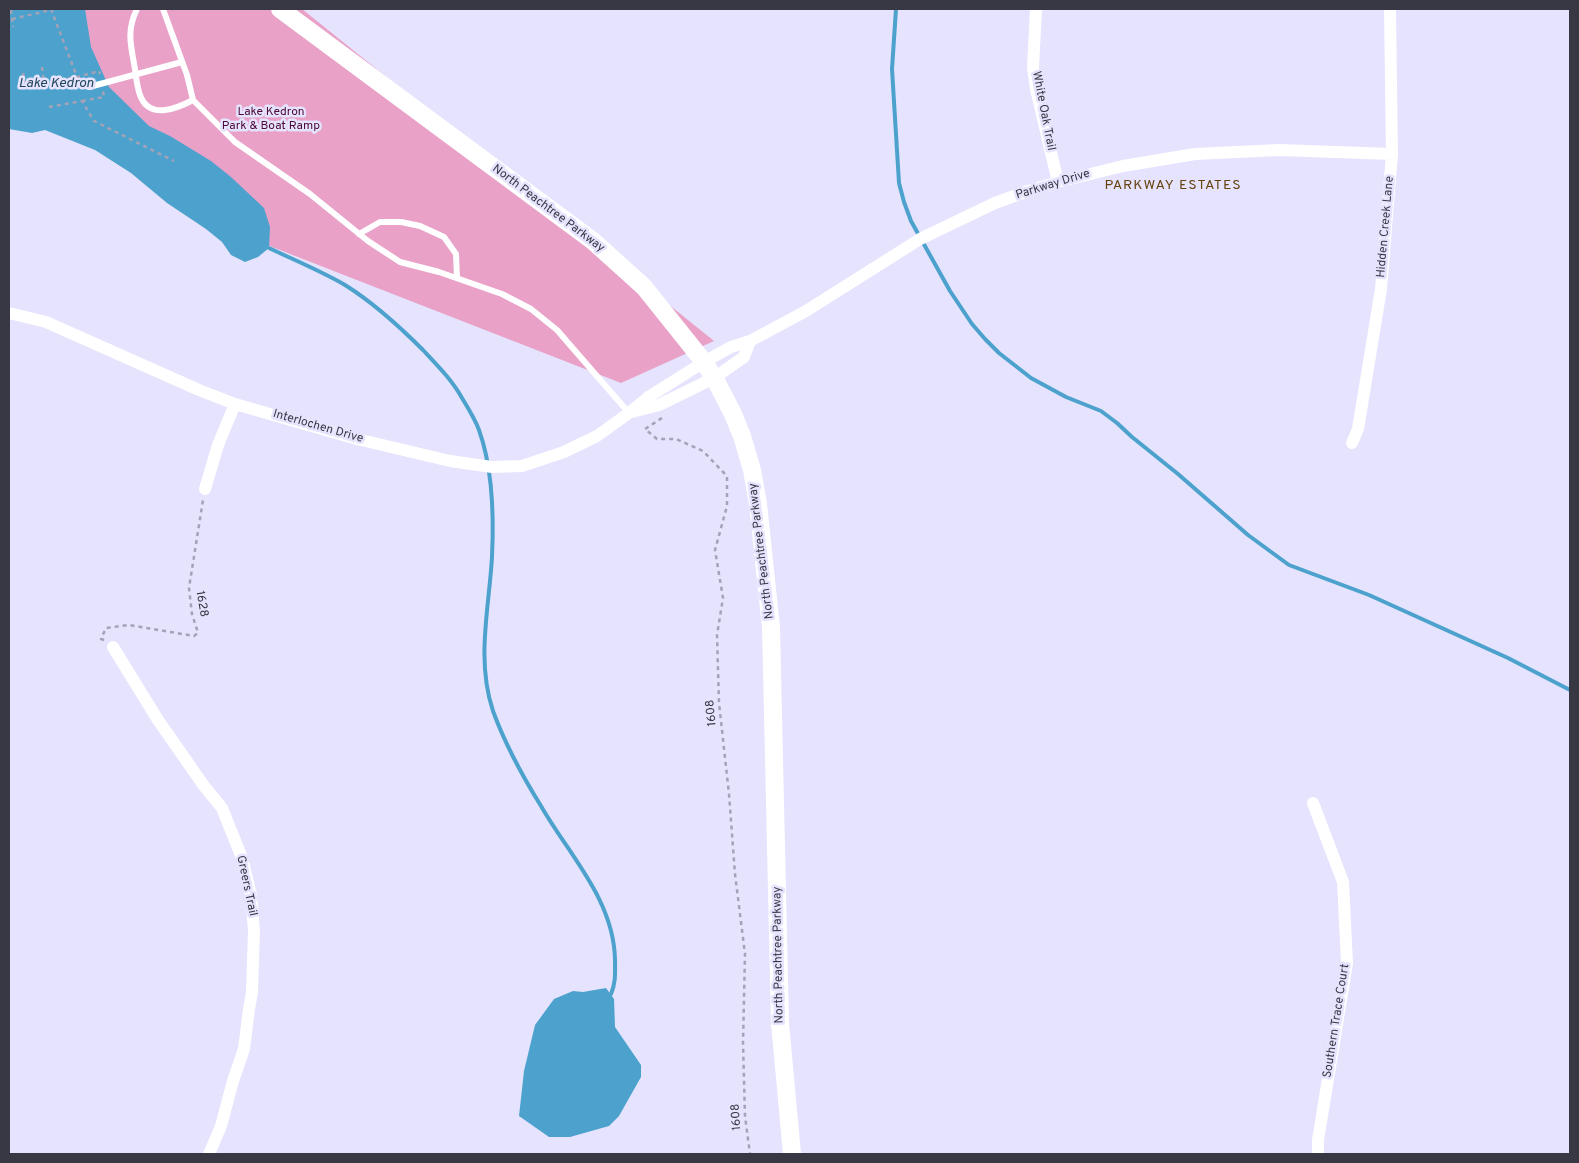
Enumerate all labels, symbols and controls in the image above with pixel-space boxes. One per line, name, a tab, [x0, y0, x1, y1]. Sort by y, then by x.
street label: White Oak Trail	[1028, 70, 1058, 152]
water label: Lake Kedron	[18, 76, 94, 92]
park label: Lake Kedron Park & Boat Ramp	[222, 106, 320, 134]
street label: North Peachtree Parkway	[489, 162, 607, 256]
street label: Parkway Drive	[1014, 167, 1092, 203]
street label: Hidden Creek Lane	[1374, 176, 1398, 278]
district label: PARKWAY ESTATES	[1103, 178, 1243, 194]
street label: Interlochen Drive	[271, 407, 365, 447]
street label: North Peachtree Parkway	[747, 482, 777, 620]
street label: 1628	[192, 590, 210, 618]
street label: 1608	[704, 699, 720, 727]
street label: Greers Trail	[233, 854, 259, 918]
street label: North Peachtree Parkway	[771, 886, 787, 1024]
street label: Southern Trace Court	[1321, 963, 1353, 1079]
street label: 1608	[729, 1103, 745, 1131]

